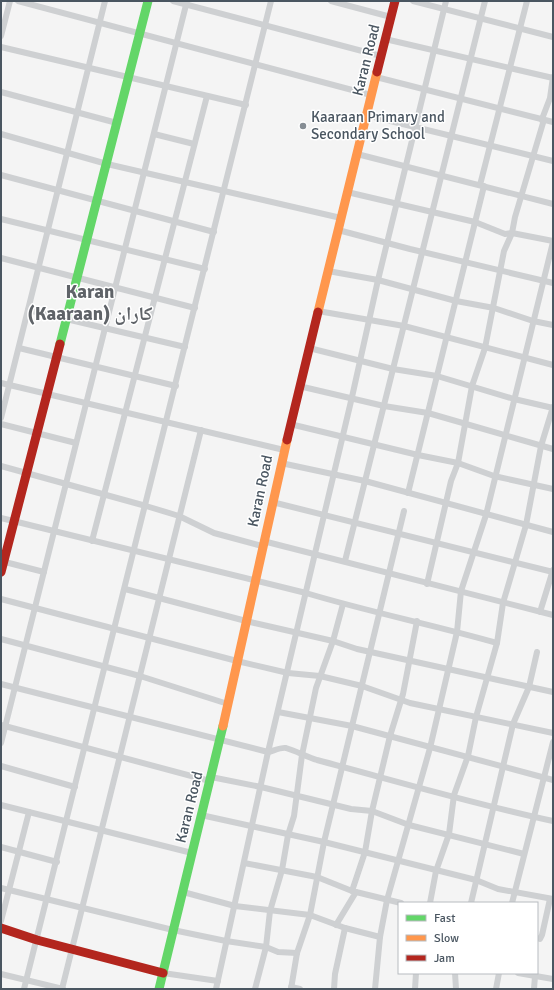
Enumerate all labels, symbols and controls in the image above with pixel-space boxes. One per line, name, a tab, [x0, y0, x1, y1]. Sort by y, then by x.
street label: Karan Road	[348, 22, 384, 98]
place label: Kaaraan Primary and Secondary School	[311, 108, 445, 143]
marker: Kaaraan Primary and Secondary School	[298, 121, 308, 131]
district label: Karan (Kaaraan) كاران	[28, 280, 153, 326]
street label: Karan Road	[244, 453, 276, 529]
street label: Karan Road	[171, 769, 207, 845]
legend	[398, 902, 538, 974]
text: Fast	[434, 911, 455, 926]
text: Slow	[434, 931, 459, 946]
text: Jam	[434, 951, 455, 966]

